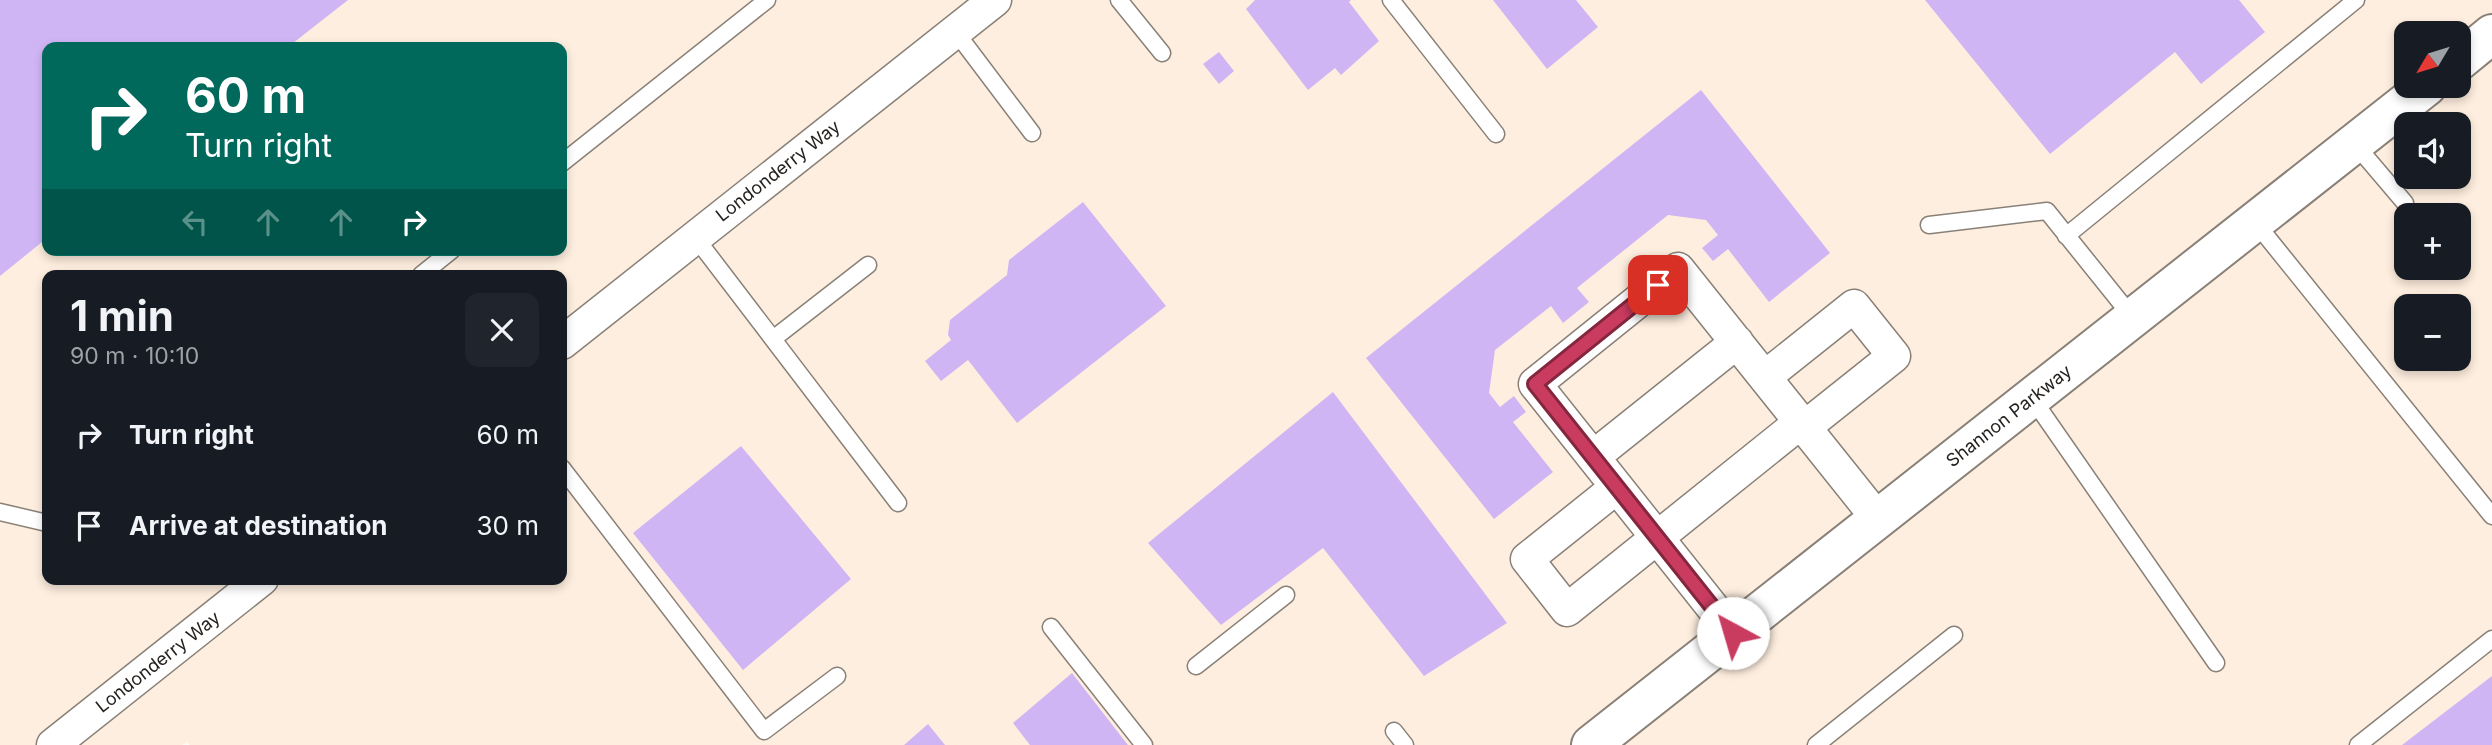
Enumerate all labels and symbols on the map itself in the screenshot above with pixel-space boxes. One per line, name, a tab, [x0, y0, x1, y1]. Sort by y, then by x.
north arrow	[2394, 21, 2471, 98]
street label: Londonderry Way	[711, 116, 844, 226]
pin	[1628, 255, 1688, 315]
street label: Shannon Parkway	[1942, 360, 2076, 471]
position arrow	[1696, 596, 1770, 670]
street label: Londonderry Way	[91, 607, 224, 717]

